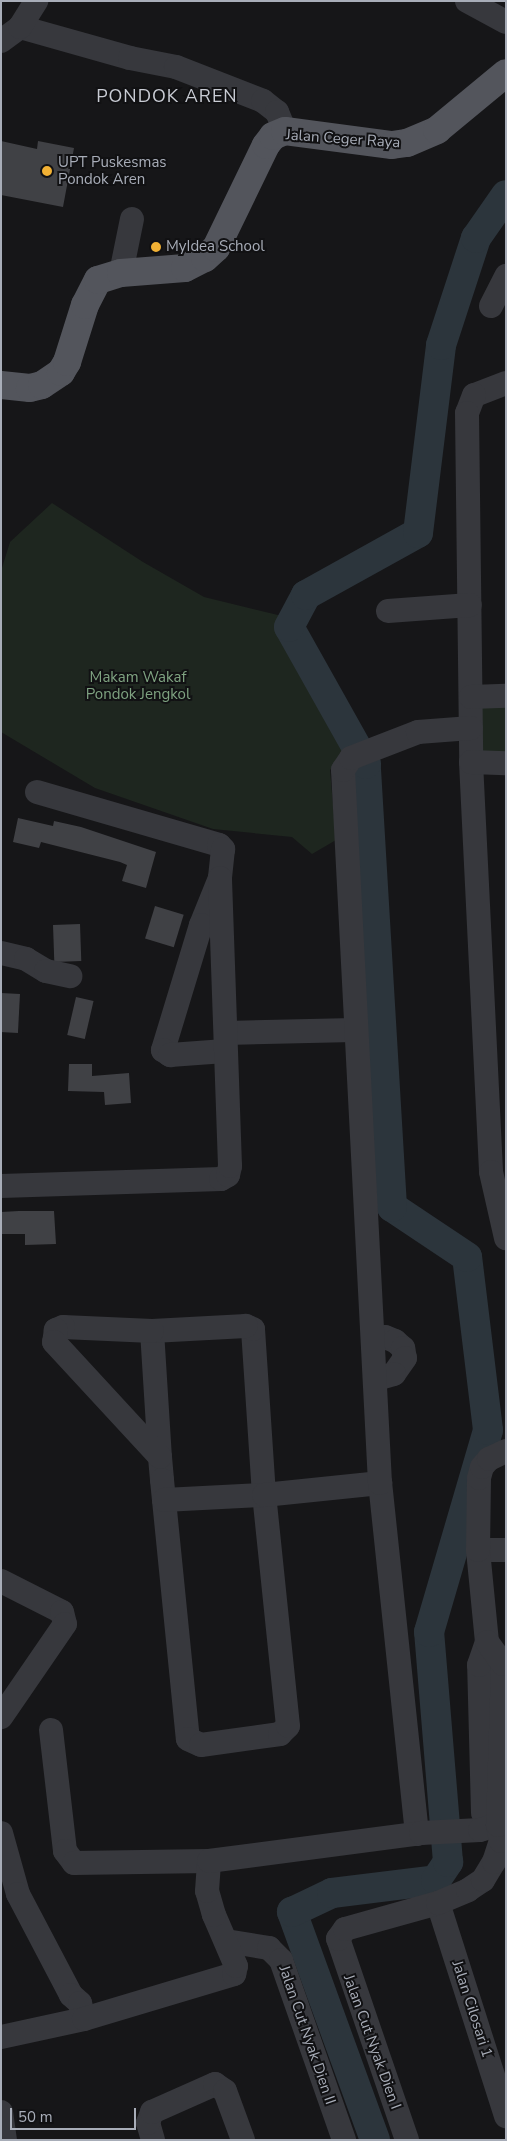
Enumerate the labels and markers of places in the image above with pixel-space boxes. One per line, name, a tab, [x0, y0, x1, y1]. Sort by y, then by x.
place label: UPT Puskesmas Pondok Aren	[58, 153, 167, 188]
marker: UPT Puskesmas Pondok Aren	[40, 164, 54, 178]
place label: MyIdea School	[166, 238, 265, 256]
marker: MyIdea School	[150, 241, 162, 253]

